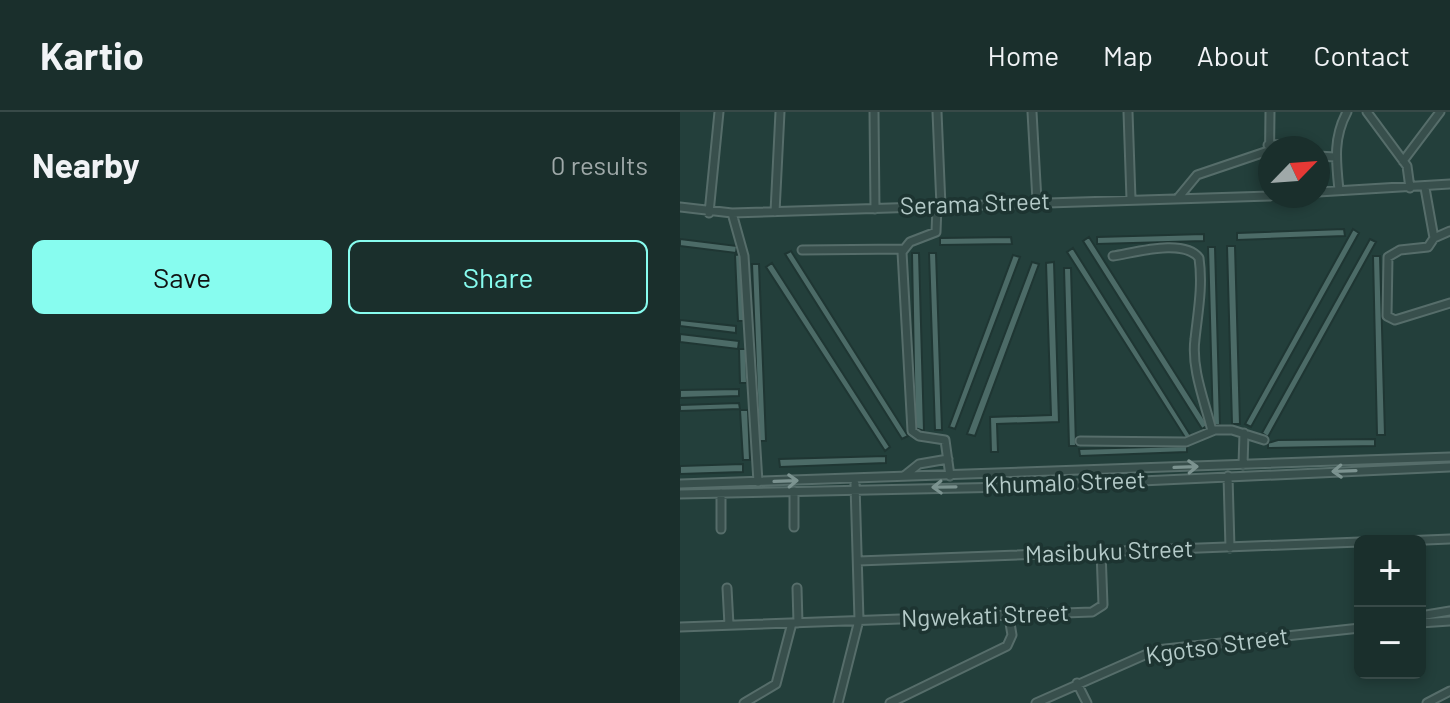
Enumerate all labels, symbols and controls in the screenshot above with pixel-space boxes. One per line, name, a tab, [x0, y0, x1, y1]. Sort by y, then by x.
text: Kartio	[40, 32, 144, 78]
text: Home	[988, 38, 1059, 72]
text: Map	[1103, 38, 1153, 72]
text: About	[1197, 38, 1269, 72]
text: Contact	[1313, 38, 1410, 72]
north arrow	[1258, 136, 1330, 208]
text: Nearby	[32, 144, 140, 185]
text: 0 results	[551, 149, 648, 180]
street label: Serama Street	[899, 185, 1051, 220]
button: Save	[32, 240, 332, 314]
button: Share	[348, 240, 648, 314]
one-way arrow	[1172, 459, 1199, 474]
street label: Khumalo Street	[984, 464, 1146, 499]
one-way arrow	[1331, 464, 1358, 479]
one-way arrow	[772, 473, 799, 488]
one-way arrow	[931, 480, 958, 495]
street label: Masibuku Street	[1024, 533, 1194, 568]
map controls	[1354, 535, 1426, 679]
button: +	[1354, 535, 1426, 607]
street label: Ngwekati Street	[901, 597, 1069, 632]
button: −	[1354, 607, 1426, 679]
street label: Kgotso Street	[1144, 620, 1290, 669]

